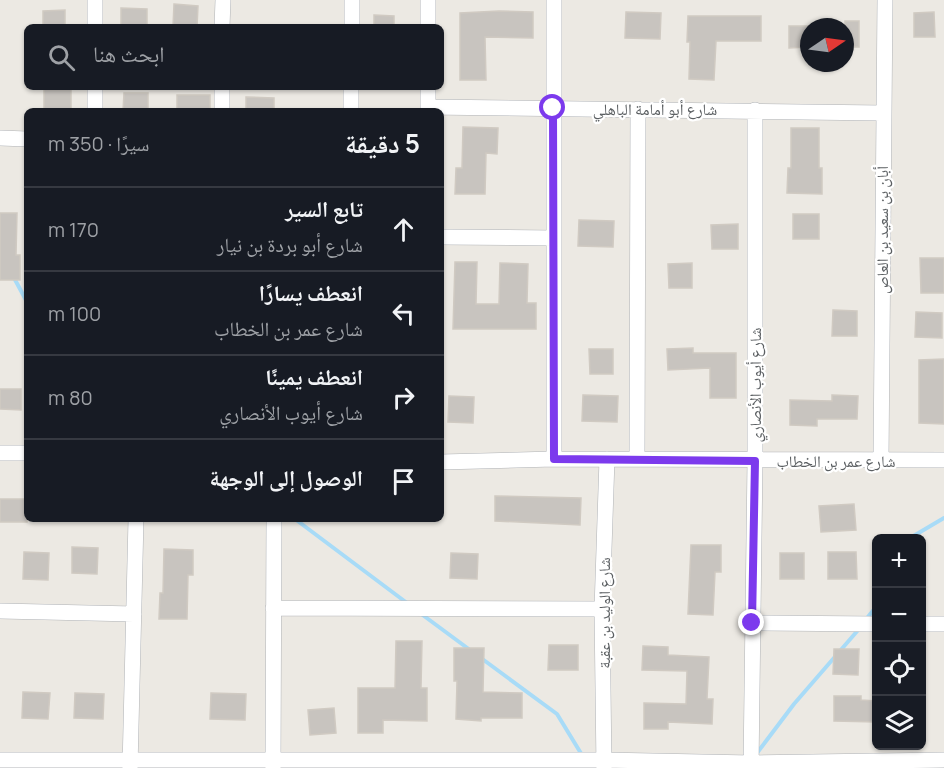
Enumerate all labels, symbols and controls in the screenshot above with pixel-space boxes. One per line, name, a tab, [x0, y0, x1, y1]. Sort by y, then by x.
north arrow	[800, 18, 854, 72]
search box	[24, 24, 444, 90]
text: ابحث هنا	[93, 39, 164, 69]
icon: search	[45, 41, 78, 74]
route start	[539, 94, 565, 120]
street label: شارع أبو أمامة الباهلي	[593, 98, 717, 122]
text: 5 دقيقة	[345, 125, 420, 161]
text: سيرًا · 350 m	[48, 130, 150, 157]
street label: أبان بن سعيد بن العاص	[871, 166, 893, 294]
text: تابع السير	[285, 194, 363, 224]
icon: ahead	[387, 213, 420, 246]
text: 170 m	[48, 216, 99, 243]
text: شارع أبو بردة بن نيار	[217, 231, 363, 258]
text: انعطف يسارًا	[259, 278, 363, 308]
icon: left	[387, 297, 420, 330]
text: 100 m	[48, 300, 101, 327]
text: شارع عمر بن الخطاب	[214, 315, 363, 342]
street label: شارع أيوب الأنصاري	[744, 327, 768, 443]
text: انعطف يمينًا	[265, 362, 363, 392]
icon: right	[387, 381, 420, 414]
text: 80 m	[48, 384, 93, 411]
text: شارع أيوب الأنصاري	[219, 399, 363, 426]
street label: شارع عمر بن الخطاب	[776, 450, 896, 472]
text: الوصول إلى الوجهة	[210, 463, 363, 493]
icon: arrive	[387, 465, 420, 498]
map controls	[872, 534, 926, 750]
button: +	[872, 534, 926, 588]
street label: شارع الوليد بن عقبة	[593, 557, 615, 669]
button: −	[872, 588, 926, 642]
route end	[738, 609, 764, 635]
button: locate	[872, 642, 926, 696]
button: layers	[872, 696, 926, 750]

